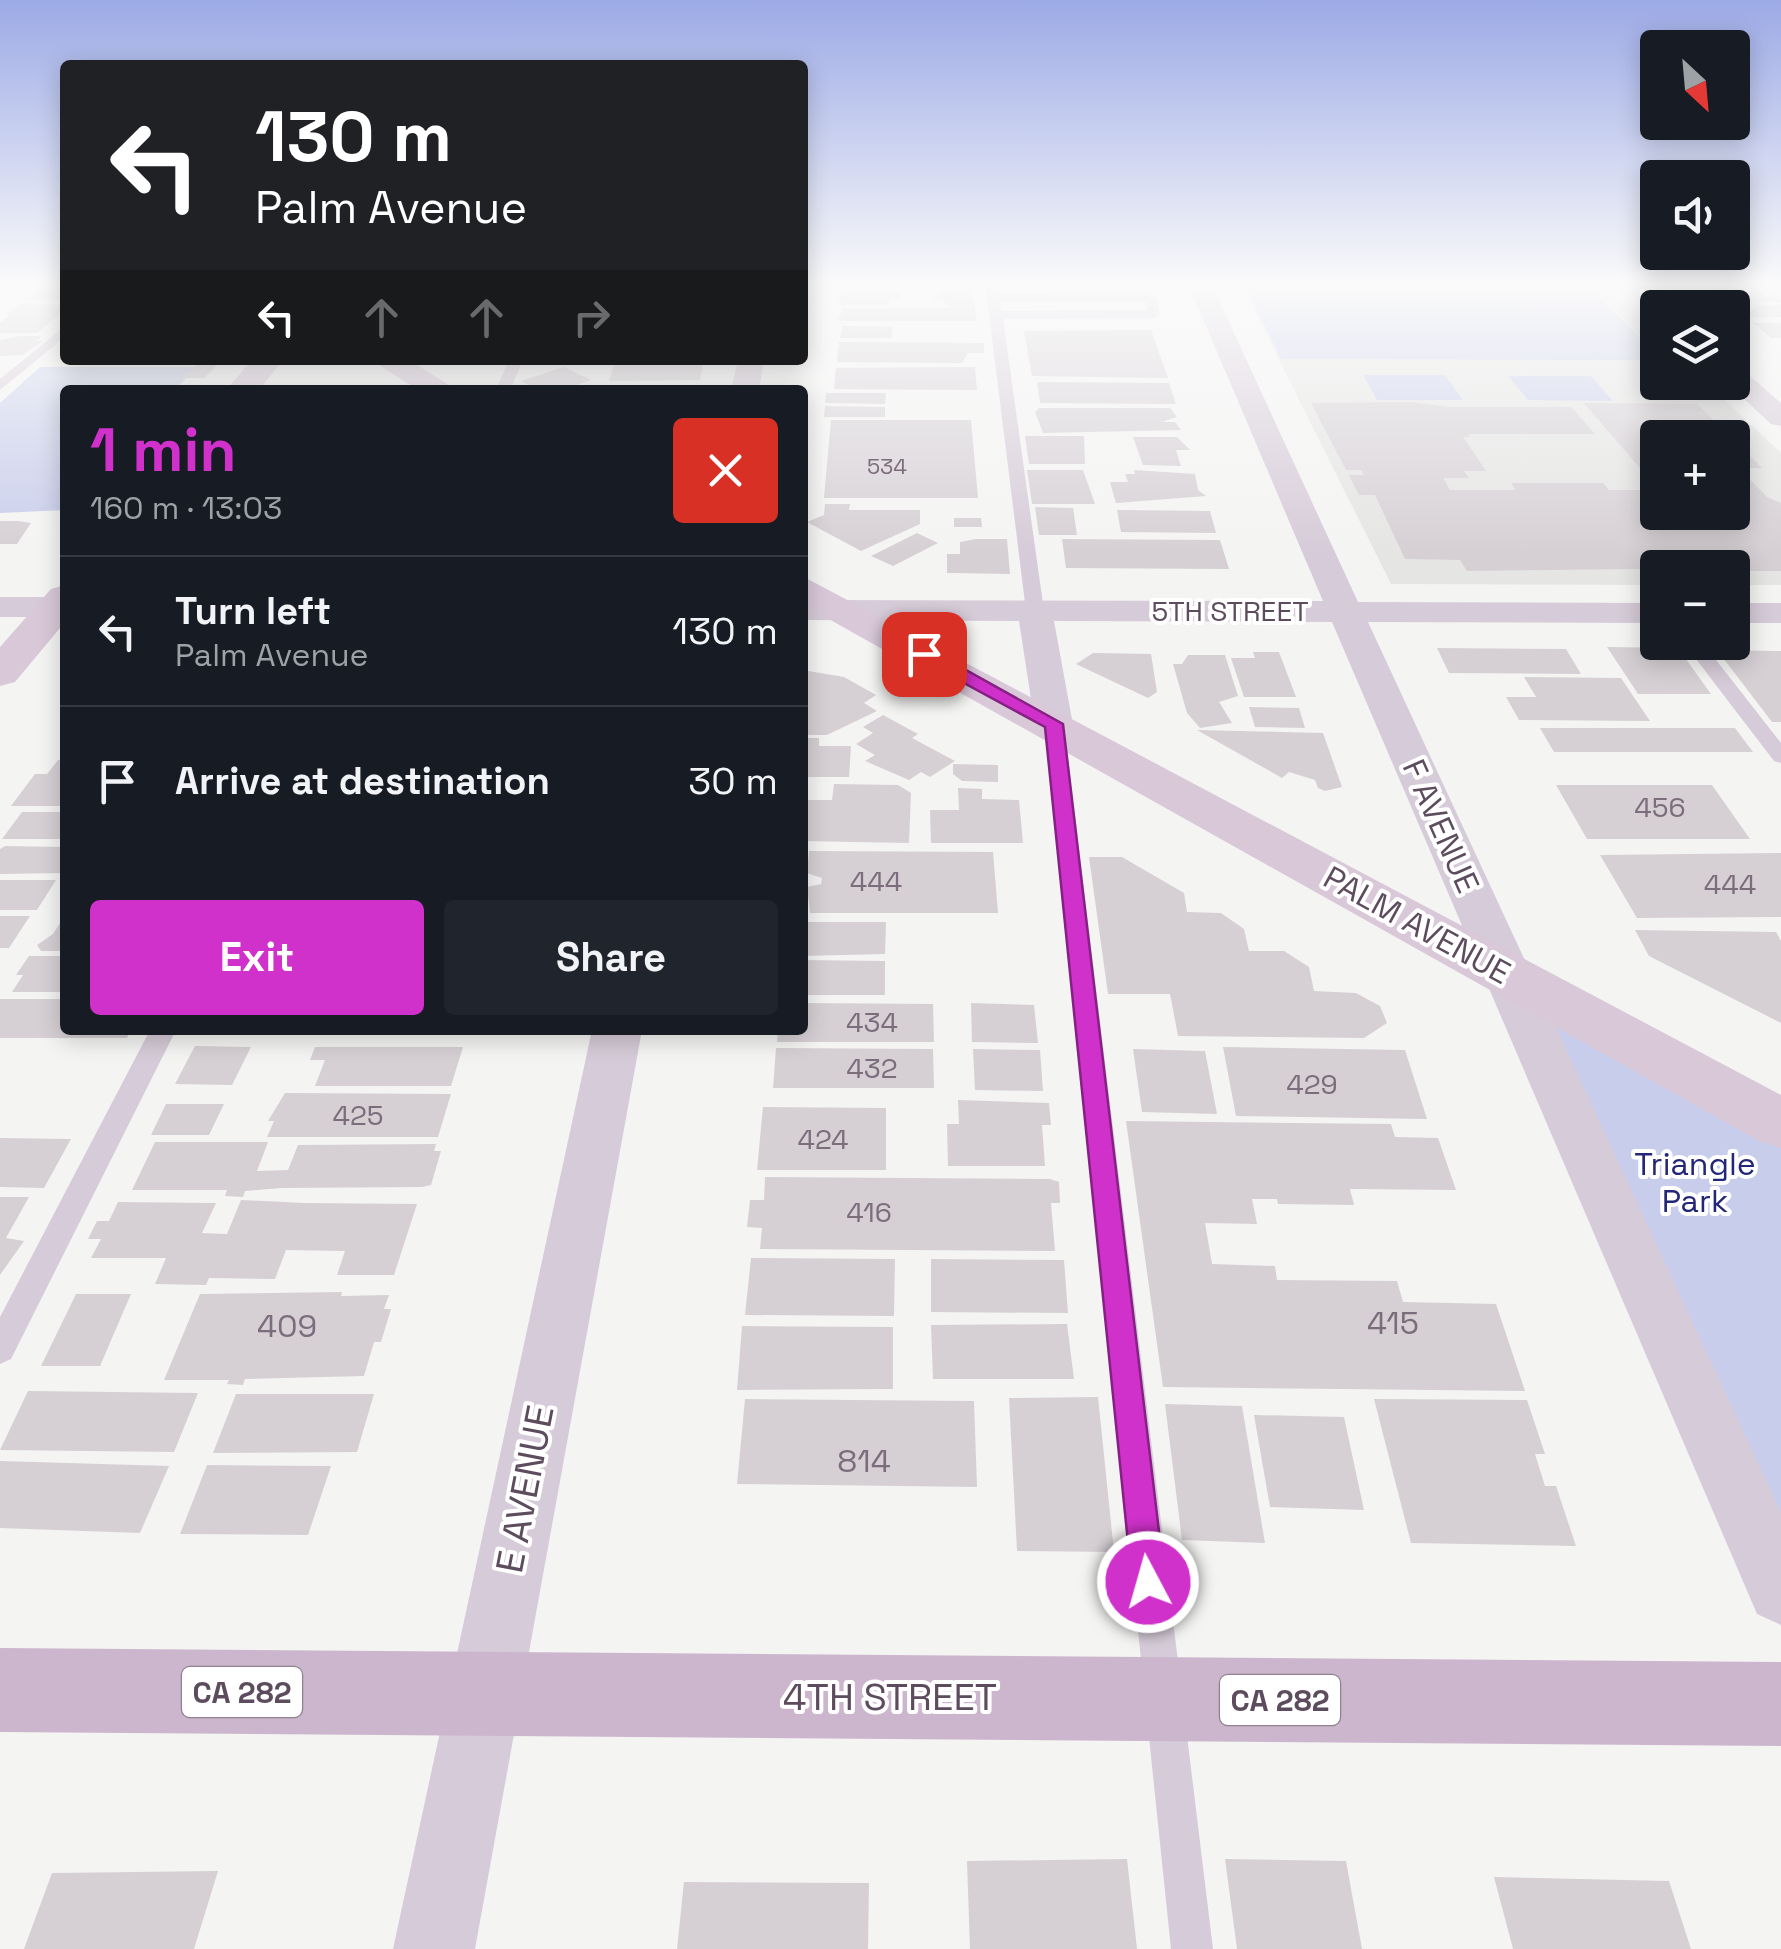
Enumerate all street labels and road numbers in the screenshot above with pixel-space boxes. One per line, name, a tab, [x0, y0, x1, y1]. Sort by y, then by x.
street label: 5TH STREET	[1151, 593, 1309, 629]
street label: F AVENUE	[1394, 753, 1488, 899]
street label: PALM AVENUE	[1317, 857, 1517, 993]
street label: E AVENUE	[485, 1401, 565, 1577]
road number: CA 282	[182, 1667, 302, 1717]
street label: 4TH STREET	[783, 1673, 997, 1721]
road number: CA 282	[1220, 1675, 1340, 1725]

